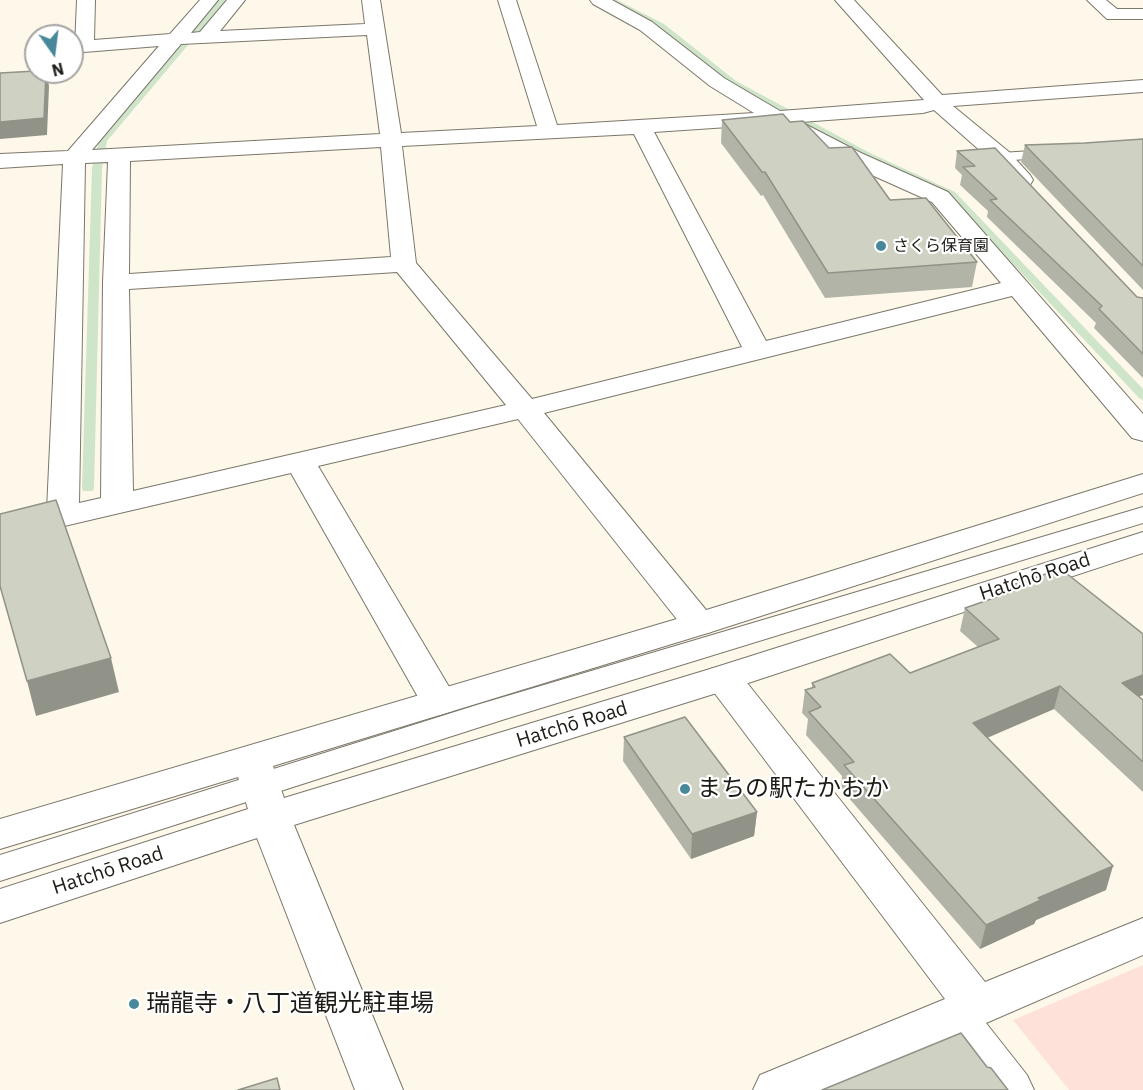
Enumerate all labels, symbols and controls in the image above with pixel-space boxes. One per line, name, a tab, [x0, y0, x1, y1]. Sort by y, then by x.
north arrow	[24, 24, 84, 84]
text: N	[50, 58, 66, 81]
place label: さくら保育園	[893, 236, 989, 256]
marker: さくら保育園	[874, 239, 888, 253]
street label: Hatchō Road	[977, 548, 1093, 606]
street label: Hatchō Road	[513, 697, 631, 753]
place label: まちの駅たかおか	[697, 775, 889, 803]
marker: まちの駅たかおか	[678, 782, 692, 796]
street label: Hatchō Road	[50, 842, 166, 900]
place label: 瑞龍寺・八丁道観光駐車場	[146, 990, 434, 1018]
marker: 瑞龍寺・八丁道観光駐車場	[127, 997, 141, 1011]

